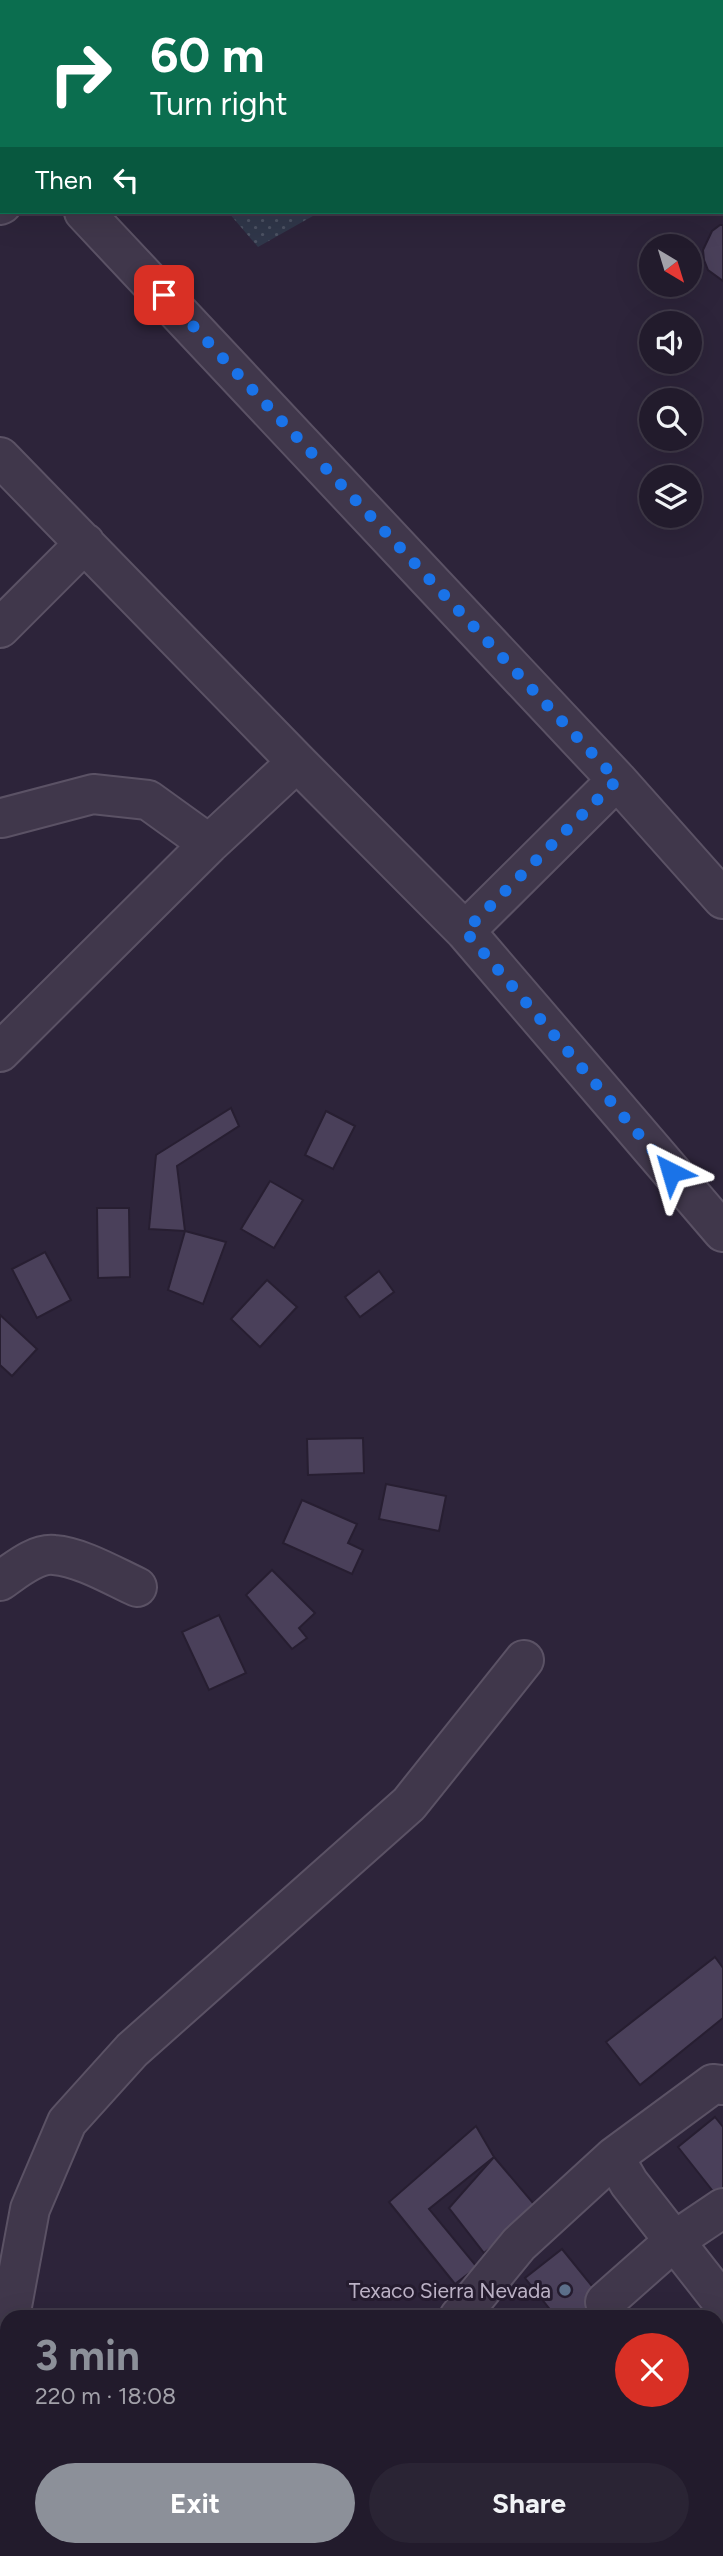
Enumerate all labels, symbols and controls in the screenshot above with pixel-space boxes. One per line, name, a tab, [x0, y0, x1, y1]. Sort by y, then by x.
text: 60 m	[150, 25, 265, 84]
icon: right	[35, 28, 126, 119]
text: Turn right	[150, 85, 288, 123]
icon: left	[107, 161, 145, 199]
text: Then	[35, 164, 93, 196]
north arrow	[639, 234, 702, 298]
map controls	[639, 234, 702, 528]
pin	[134, 265, 194, 325]
icon: arrive	[145, 276, 183, 314]
button: sound	[639, 311, 702, 374]
button: search	[639, 388, 702, 451]
button: layers	[639, 465, 702, 528]
position arrow	[634, 1135, 708, 1209]
place label: Texaco Sierra Nevada	[349, 2278, 551, 2303]
marker: Texaco Sierra Nevada	[557, 2282, 573, 2298]
text: 3 min	[35, 2330, 140, 2381]
button: close	[615, 2333, 689, 2407]
text: 220 m · 18:08	[35, 2382, 176, 2410]
button: Exit	[35, 2463, 355, 2543]
button: Share	[369, 2463, 689, 2543]

